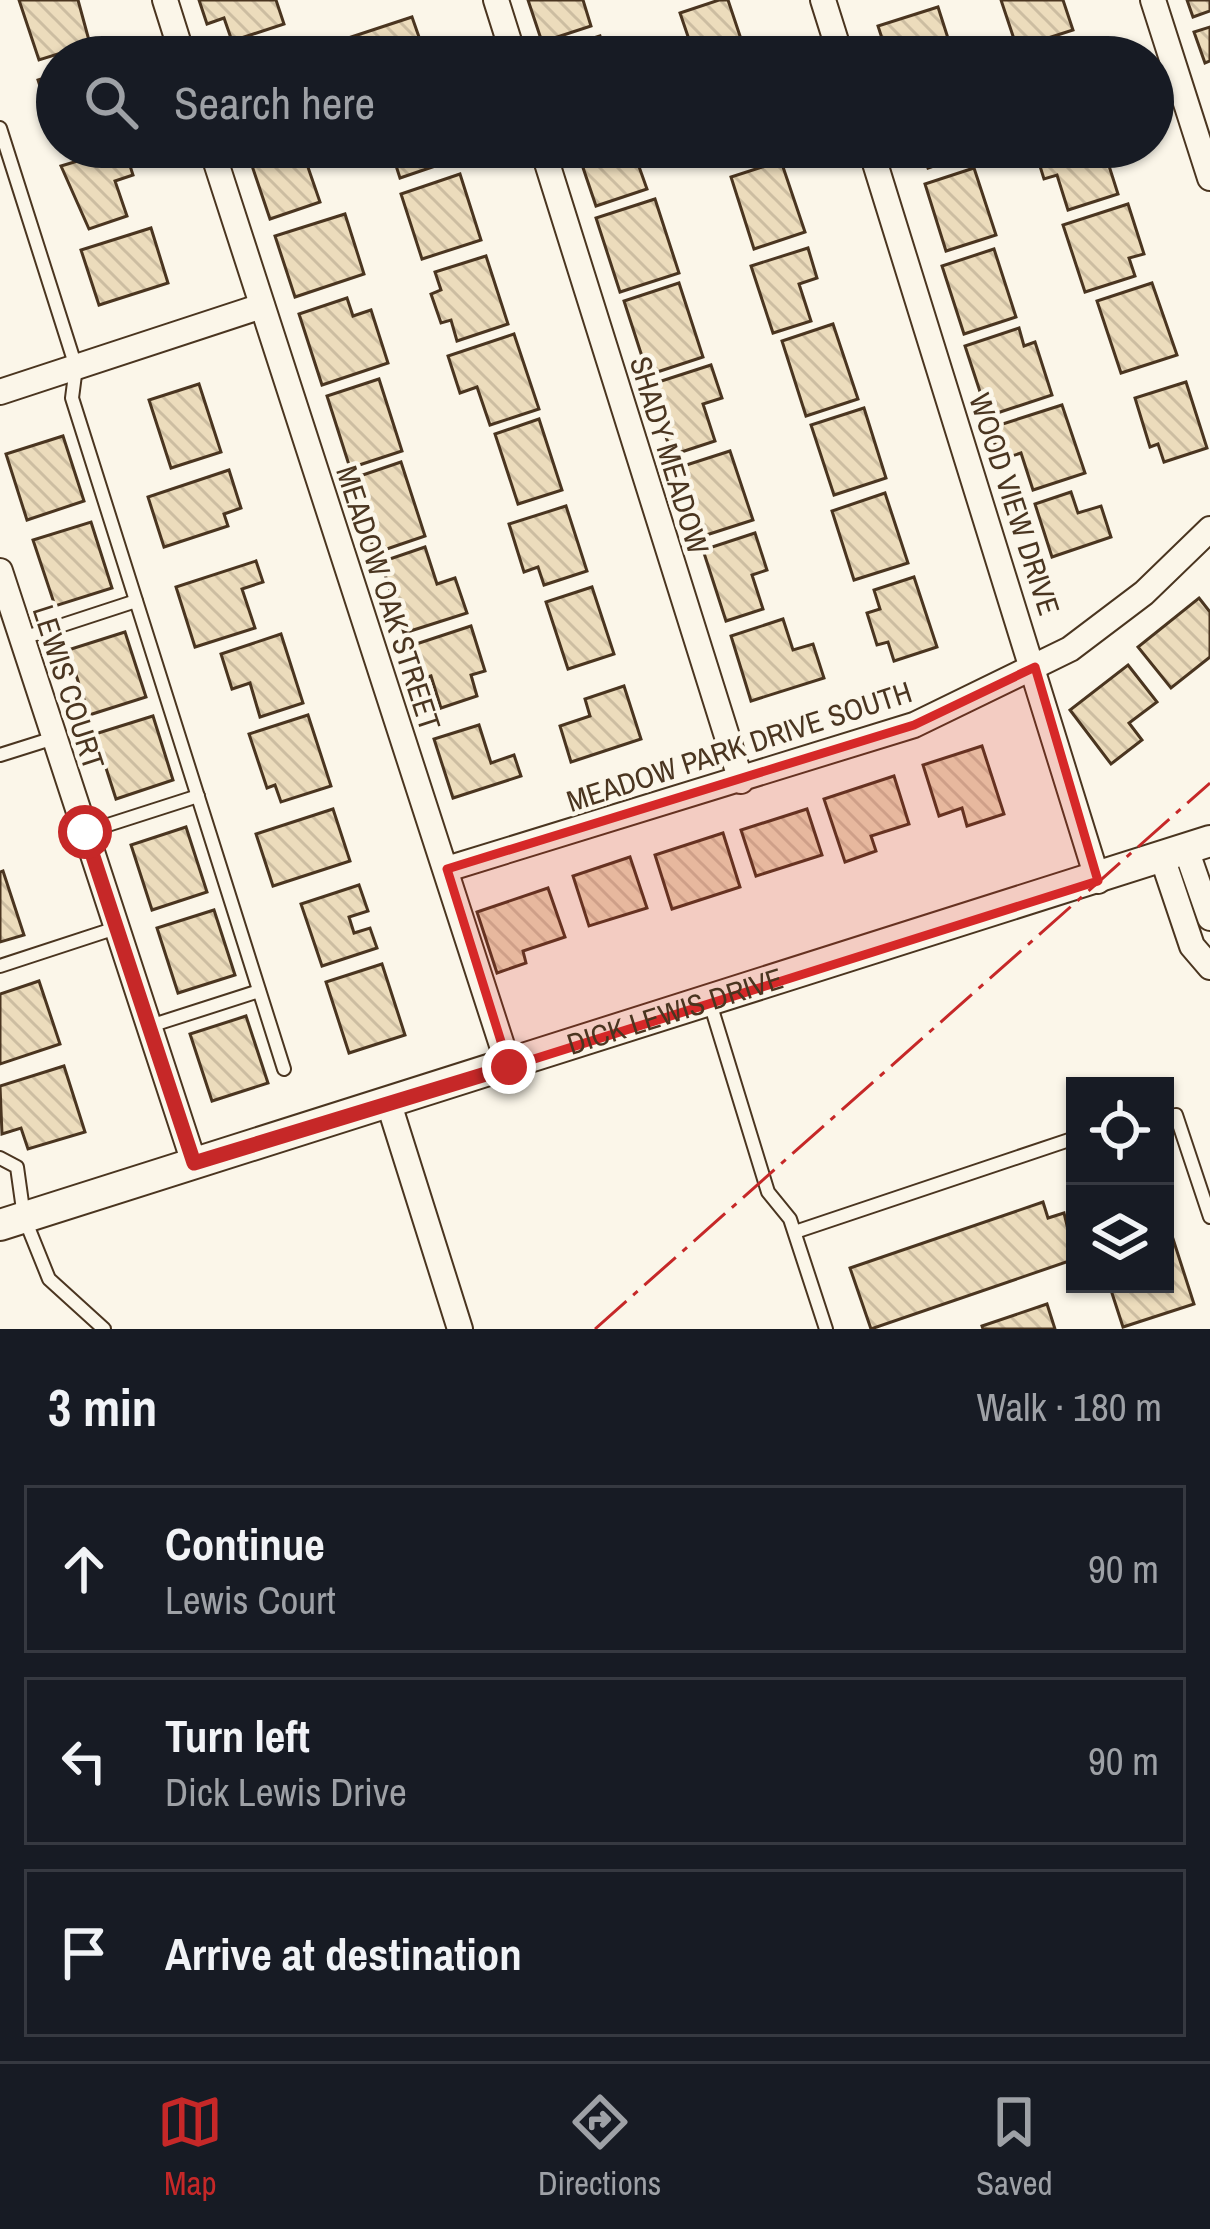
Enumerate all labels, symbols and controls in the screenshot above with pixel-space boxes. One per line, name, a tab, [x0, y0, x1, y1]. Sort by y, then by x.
search box	[36, 36, 1174, 168]
icon: search	[78, 69, 144, 135]
text: Search here	[174, 72, 375, 133]
street label: SHADY MEADOW	[621, 351, 719, 559]
street label: WOOD VIEW DRIVE	[960, 388, 1070, 620]
street label: MEADOW OAK STREET	[327, 461, 451, 735]
street label: LEWIS COURT	[24, 600, 114, 774]
street label: MEADOW PARK DRIVE SOUTH	[561, 671, 917, 821]
route start	[58, 805, 112, 859]
street label: DICK LEWIS DRIVE	[562, 958, 788, 1064]
route end	[482, 1040, 536, 1094]
map controls	[1066, 1077, 1174, 1293]
button: locate	[1066, 1077, 1174, 1185]
button: layers	[1066, 1185, 1174, 1293]
text: 3 min	[48, 1373, 157, 1442]
text: Walk · 180 m	[977, 1381, 1162, 1433]
text: Continue	[165, 1513, 325, 1574]
icon: ahead	[51, 1536, 117, 1602]
text: 90 m	[1088, 1543, 1159, 1595]
text: Lewis Court	[165, 1574, 336, 1626]
text: Turn left	[165, 1705, 310, 1766]
icon: left	[51, 1728, 117, 1794]
text: 90 m	[1088, 1735, 1159, 1787]
text: Dick Lewis Drive	[165, 1766, 407, 1818]
icon: arrive	[51, 1920, 117, 1986]
text: Arrive at destination	[165, 1923, 522, 1984]
tab: Map	[157, 2089, 223, 2205]
tab: Directions	[538, 2089, 661, 2205]
tab: Saved	[976, 2089, 1053, 2205]

